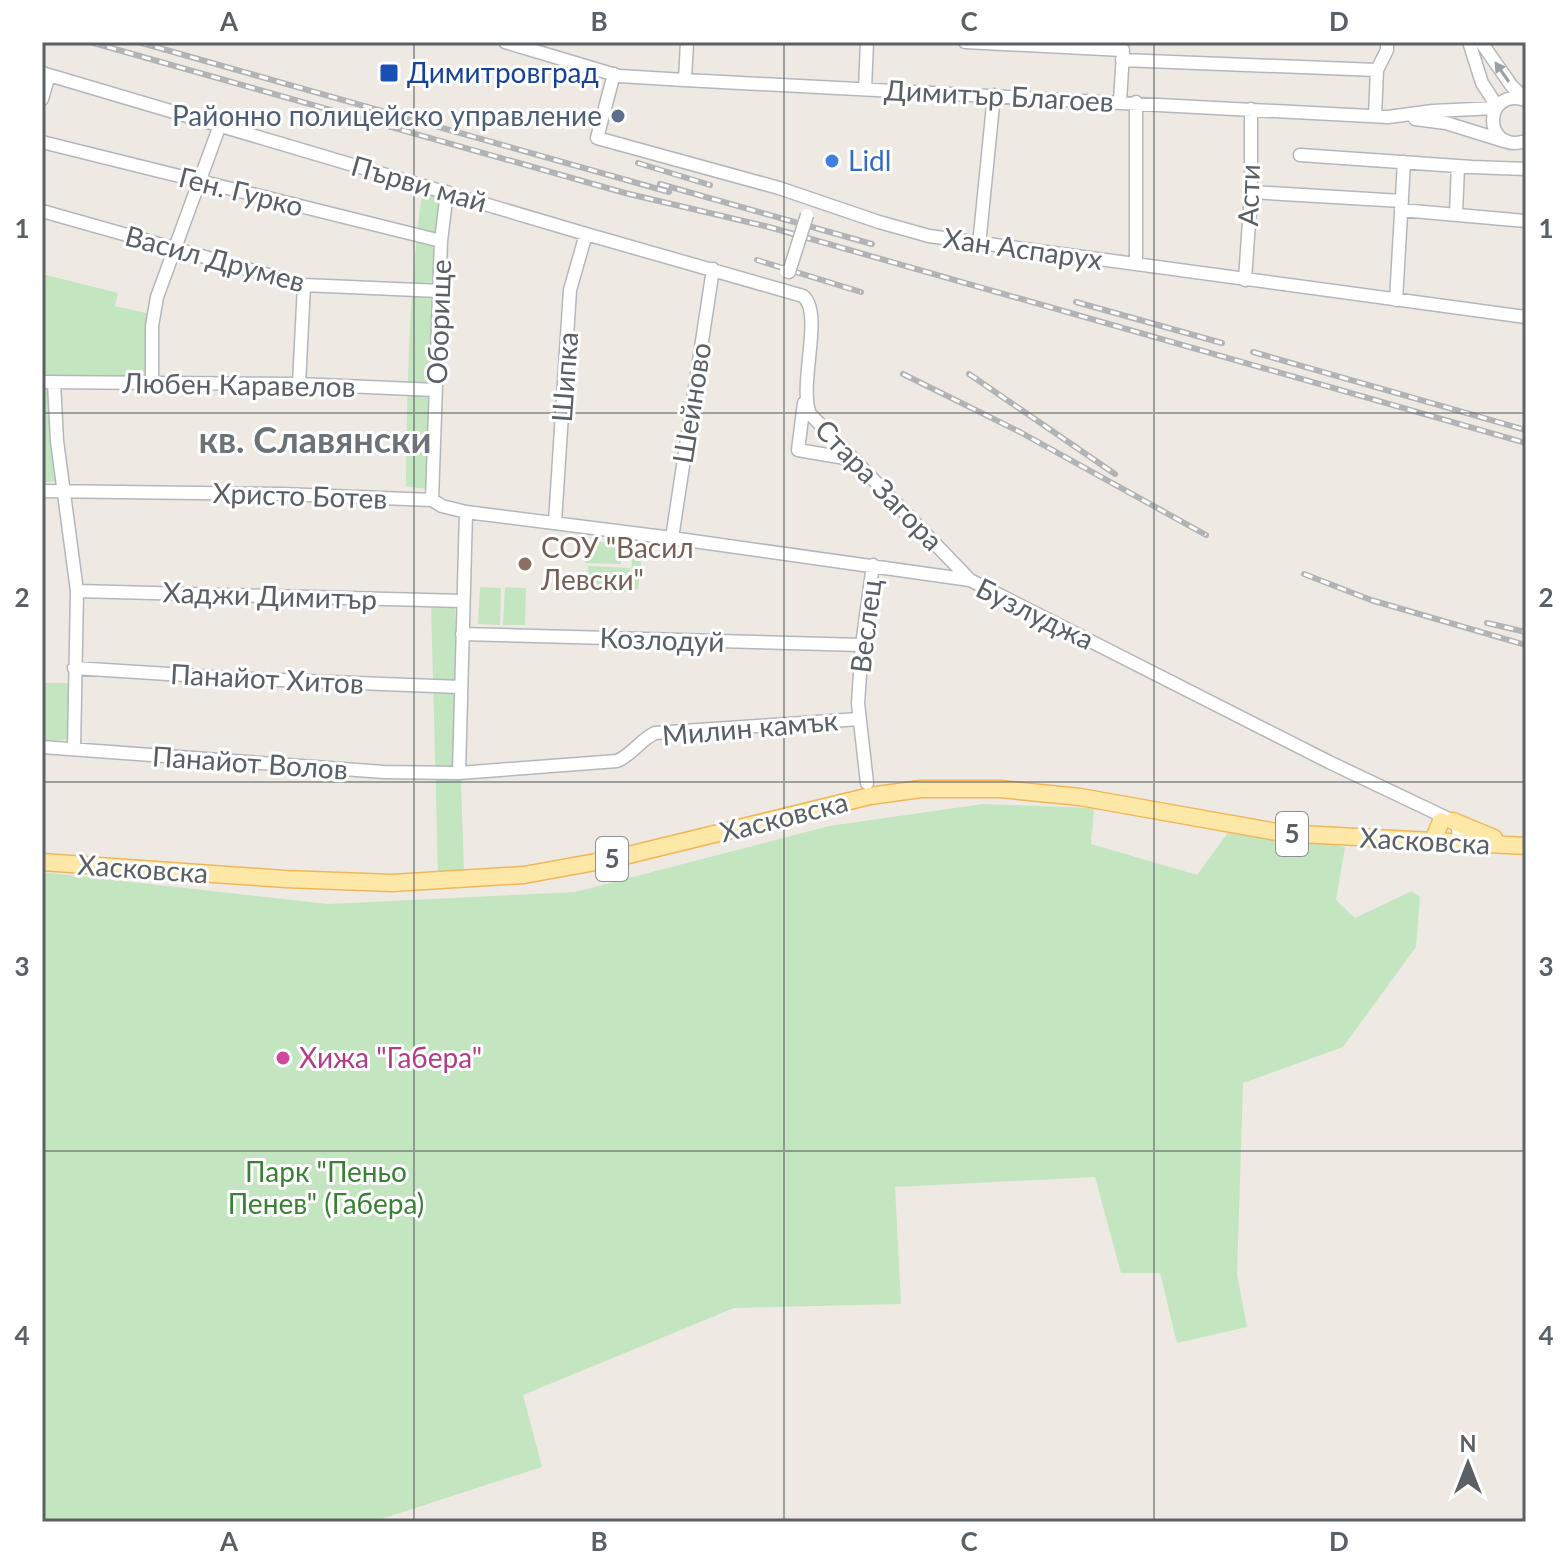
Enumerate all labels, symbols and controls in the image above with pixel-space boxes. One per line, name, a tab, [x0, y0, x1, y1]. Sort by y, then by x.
text: A	[219, 5, 239, 37]
text: B	[590, 5, 608, 37]
text: C	[960, 5, 978, 37]
text: D	[1329, 5, 1349, 37]
place label: Димитровград	[407, 55, 599, 89]
one-way arrow	[1495, 61, 1510, 82]
marker: Димитровград	[378, 62, 400, 84]
street label: Димитър Благоев	[883, 72, 1115, 118]
place label: Районно полицейско управление	[172, 98, 602, 132]
marker: Районно полицейско управление	[609, 107, 627, 125]
place label: Lidl	[848, 143, 891, 177]
street label: Първи май	[348, 147, 491, 219]
marker: Lidl	[823, 152, 841, 170]
street label: Ген. Гурко	[176, 159, 307, 223]
street label: Асти	[1230, 163, 1266, 227]
text: 1	[14, 212, 30, 244]
text: 1	[1538, 212, 1554, 244]
street label: Васил Друмев	[122, 218, 309, 298]
street label: Хан Аспарух	[942, 220, 1105, 276]
street label: Оборище	[419, 259, 457, 385]
street label: Шипка	[544, 331, 584, 423]
street label: Шейново	[665, 340, 717, 466]
street label: Любен Каравелов	[121, 365, 356, 403]
street label: Стара Загора	[809, 412, 951, 557]
district label: кв. Славянски	[198, 417, 432, 461]
street label: Христо Ботев	[212, 475, 388, 515]
place label: СОУ "Васил Левски"	[540, 530, 694, 596]
marker: СОУ "Васил Левски"	[516, 555, 534, 573]
street label: Бузлуджа	[971, 570, 1100, 656]
street label: Хаджи Димитър	[162, 574, 378, 616]
street label: Веслец	[842, 577, 888, 675]
text: 2	[14, 581, 30, 613]
text: 2	[1538, 581, 1554, 613]
street label: Козлодуй	[599, 620, 725, 658]
street label: Панайот Хитов	[169, 656, 365, 700]
street label: Милин камък	[661, 702, 840, 752]
street label: Панайот Волов	[151, 738, 349, 786]
street label: Хасковска	[716, 784, 851, 848]
road number: 5	[1276, 812, 1308, 856]
street label: Хасковска	[1359, 820, 1491, 860]
road number: 5	[596, 837, 628, 881]
street label: Хасковска	[77, 846, 209, 890]
text: 3	[14, 950, 30, 982]
text: 3	[1538, 950, 1554, 982]
place label: Хижа "Габера"	[299, 1040, 482, 1074]
marker: Хижа "Габера"	[274, 1049, 292, 1067]
park label: Парк "Пеньо Пенев" (Габера)	[228, 1154, 424, 1220]
text: 4	[14, 1319, 30, 1351]
text: 4	[1538, 1319, 1554, 1351]
north arrow	[1428, 1424, 1508, 1504]
text: N	[1460, 1430, 1476, 1457]
text: A	[219, 1525, 239, 1557]
text: B	[590, 1525, 608, 1557]
text: C	[960, 1525, 978, 1557]
text: D	[1329, 1525, 1349, 1557]

